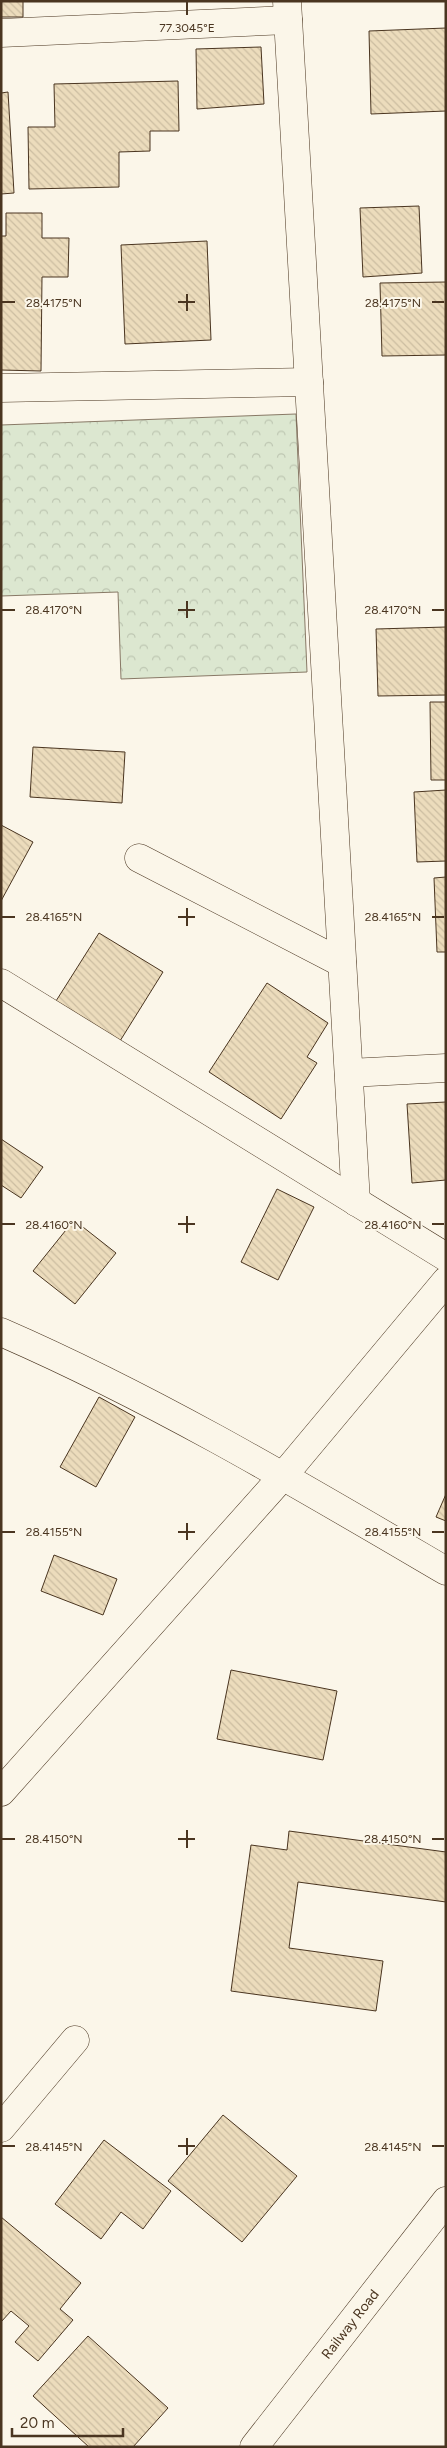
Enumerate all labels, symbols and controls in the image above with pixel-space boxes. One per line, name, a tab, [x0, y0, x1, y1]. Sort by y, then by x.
text: 77.3045°E	[159, 21, 215, 35]
text: 28.4175°N	[26, 296, 82, 310]
text: 28.4175°N	[365, 296, 421, 310]
text: 28.4170°N	[26, 603, 82, 617]
text: 28.4170°N	[365, 603, 421, 617]
text: 28.4165°N	[26, 910, 82, 924]
text: 28.4165°N	[365, 910, 421, 924]
text: 28.4160°N	[25, 1218, 83, 1232]
text: 28.4160°N	[364, 1218, 422, 1232]
text: 28.4155°N	[26, 1525, 82, 1539]
text: 28.4155°N	[365, 1525, 421, 1539]
text: 28.4150°N	[25, 1832, 83, 1846]
text: 28.4150°N	[364, 1832, 422, 1846]
text: 28.4145°N	[25, 2140, 83, 2154]
text: 28.4145°N	[364, 2140, 422, 2154]
street label: Railway Road	[318, 2286, 382, 2362]
scale bar	[12, 2406, 124, 2438]
text: 20 m	[20, 2414, 54, 2432]

